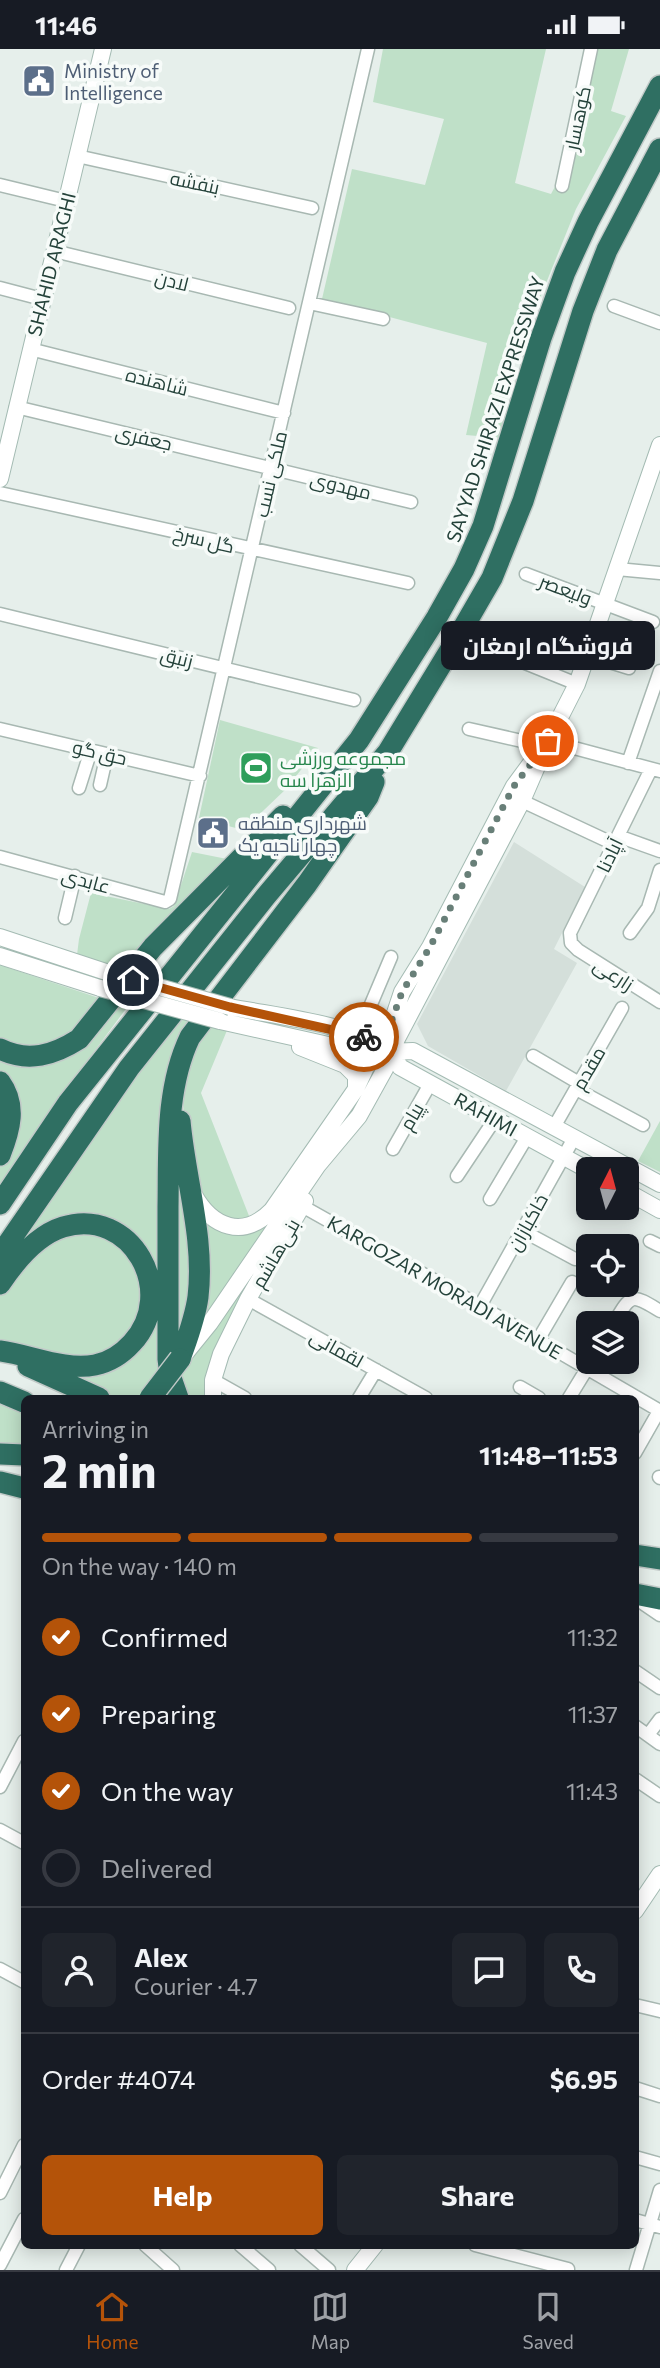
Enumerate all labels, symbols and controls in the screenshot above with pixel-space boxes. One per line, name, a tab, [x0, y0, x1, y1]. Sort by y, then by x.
text: 11:46	[35, 9, 97, 40]
place label: Ministry of Intelligence	[64, 59, 163, 104]
public building icon: Ministry of Intelligence	[20, 62, 58, 100]
street label: کوهسار	[559, 84, 596, 153]
street label: بنفشه	[168, 166, 222, 198]
street label: SHAHID ARAGHI	[22, 190, 80, 338]
street label: لادن	[152, 265, 191, 296]
street label: SAYYAD SHIRAZI EXPRESSWAY	[441, 273, 549, 545]
street label: شاهنده	[124, 362, 190, 400]
street label: جعفری	[113, 419, 175, 456]
street label: ملکی نسب	[249, 429, 292, 520]
street label: مهدوی	[308, 466, 374, 505]
street label: گل سرخ	[171, 521, 237, 560]
street label: ولیعصر	[535, 568, 596, 610]
callout: فروشگاه ارمغان	[441, 622, 655, 671]
text: فروشگاه ارمغان	[463, 631, 633, 659]
street label: زنبق	[158, 642, 196, 674]
pin	[518, 711, 578, 771]
icon: bag	[529, 722, 567, 760]
street label: حق گو	[70, 735, 129, 771]
place label: مجموعه ورزشی الزهرا سه	[280, 746, 406, 792]
sports icon: مجموعه ورزشی الزهرا سه	[237, 749, 275, 787]
place label: شهرداری منطقه چهار ناحیه یک	[238, 811, 367, 858]
public building icon: شهرداری منطقه چهار ناحیه یک	[194, 814, 232, 852]
street label: آپادنا	[591, 834, 629, 877]
street label: عابدی	[59, 863, 113, 898]
pin	[103, 950, 163, 1010]
street label: زارعی	[589, 953, 638, 996]
icon: home	[114, 961, 152, 999]
courier	[329, 1002, 399, 1072]
icon: bike	[345, 1018, 383, 1056]
street label: مقدم	[566, 1042, 612, 1095]
street label: RAHIMI	[450, 1087, 522, 1141]
street label: پیام	[394, 1098, 431, 1135]
north arrow	[576, 1157, 639, 1220]
map controls	[576, 1157, 639, 1374]
street label: خاکبازان	[502, 1189, 553, 1255]
street label: KARGOZAR MORADI AVENUE	[323, 1210, 567, 1364]
street label: بنی‌هاشم	[246, 1214, 307, 1293]
button: locate	[576, 1234, 639, 1297]
button: layers	[576, 1311, 639, 1374]
street label: لقمانی	[306, 1324, 368, 1373]
text: Arriving in	[42, 1415, 149, 1443]
text: 11:48–11:53	[479, 1439, 618, 1470]
text: 2 min	[42, 1441, 157, 1497]
text: On the way · 140 m	[42, 1552, 237, 1580]
icon: check	[42, 1618, 80, 1656]
text: Confirmed	[101, 1621, 228, 1652]
text: 11:32	[567, 1623, 618, 1651]
icon: check	[42, 1695, 80, 1733]
text: Preparing	[101, 1698, 216, 1729]
text: 11:37	[568, 1700, 618, 1728]
icon: check	[42, 1772, 80, 1810]
text: On the way	[101, 1775, 234, 1806]
text: 11:43	[566, 1777, 618, 1805]
text: Delivered	[101, 1852, 212, 1883]
button: person	[42, 1933, 116, 2007]
button: chat	[452, 1933, 526, 2007]
button: phone	[544, 1933, 618, 2007]
text: Alex	[134, 1941, 188, 1972]
text: Courier · 4.7	[134, 1972, 258, 2000]
text: Order #4074	[42, 2063, 195, 2094]
text: $6.95	[550, 2063, 618, 2094]
button: Help	[42, 2155, 323, 2235]
button: Share	[337, 2155, 618, 2235]
tab: Home	[86, 2288, 138, 2353]
tab: Map	[311, 2288, 350, 2353]
tab: Saved	[522, 2288, 574, 2353]

